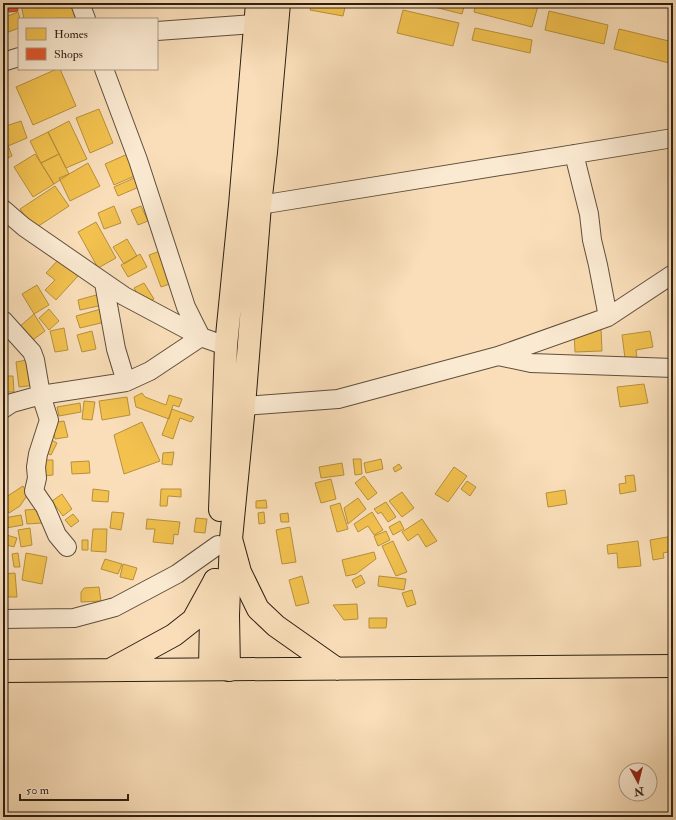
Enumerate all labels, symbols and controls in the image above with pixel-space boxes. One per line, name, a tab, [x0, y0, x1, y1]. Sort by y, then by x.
legend	[18, 18, 158, 70]
text: Homes	[54, 27, 88, 42]
text: Shops	[54, 47, 83, 62]
north arrow	[618, 762, 658, 802]
scale bar	[20, 776, 128, 802]
text: 50 m	[26, 783, 50, 798]
text: N	[632, 784, 646, 799]

